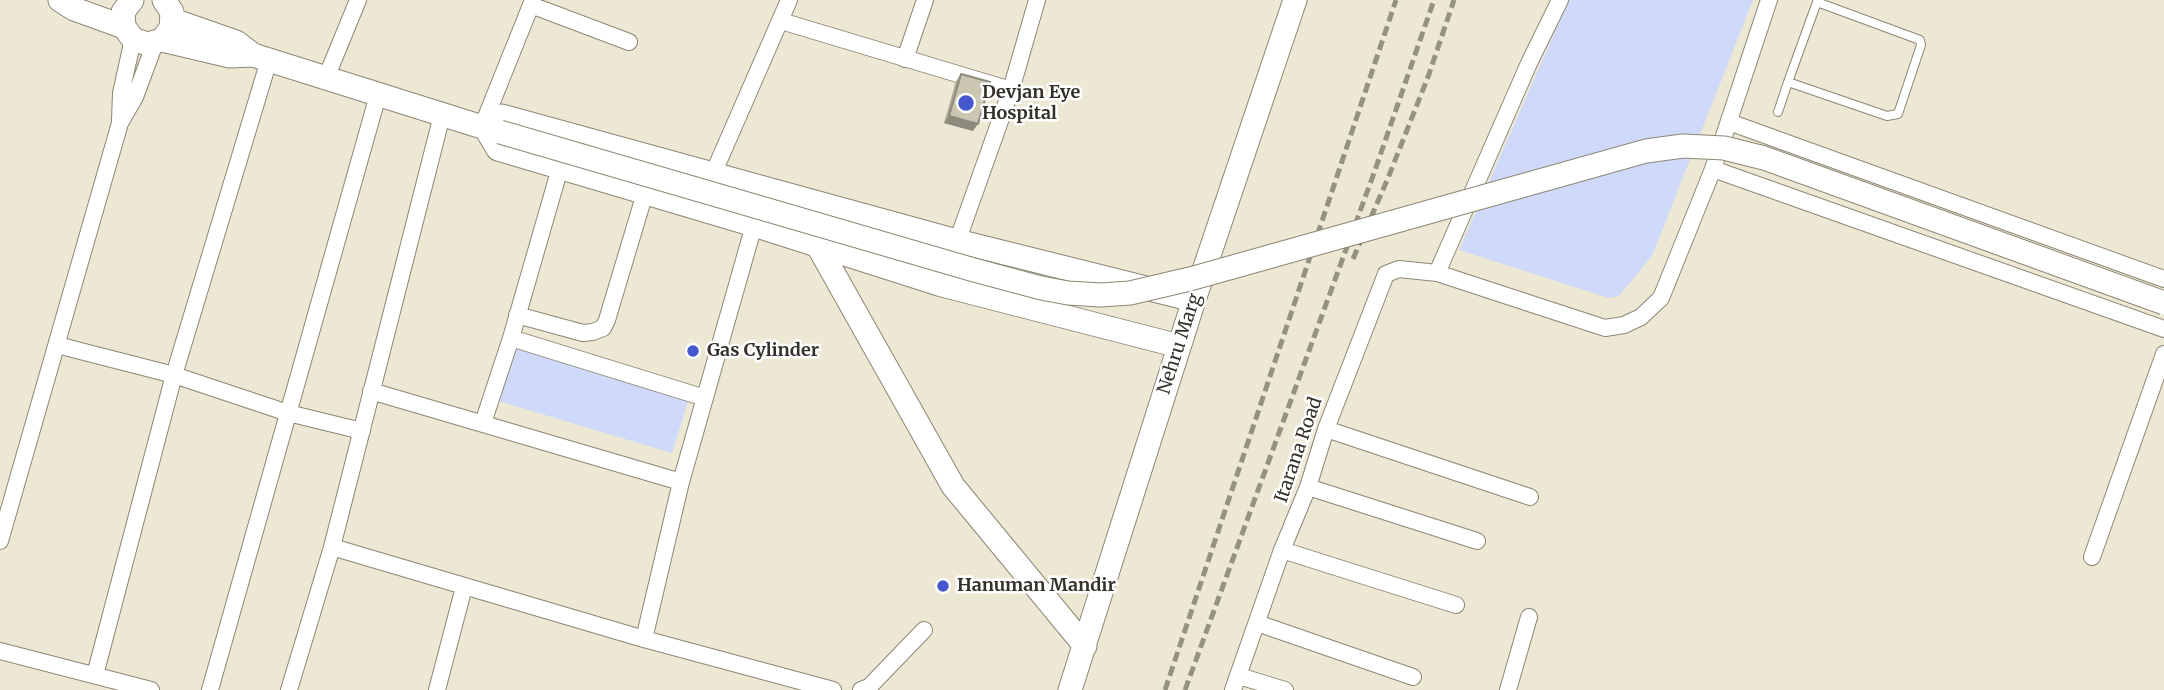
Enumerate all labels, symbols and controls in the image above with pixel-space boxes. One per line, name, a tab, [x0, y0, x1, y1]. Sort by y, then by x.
place label: Devjan Eye Hospital	[982, 82, 1080, 124]
marker: Devjan Eye Hospital	[956, 93, 976, 113]
street label: Nehru Marg	[1154, 291, 1206, 397]
place label: Gas Cylinder	[707, 340, 819, 362]
marker: Gas Cylinder	[685, 343, 701, 359]
street label: Itarana Road	[1271, 394, 1327, 506]
place label: Hanuman Mandir	[957, 575, 1116, 597]
marker: Hanuman Mandir	[935, 578, 951, 594]

